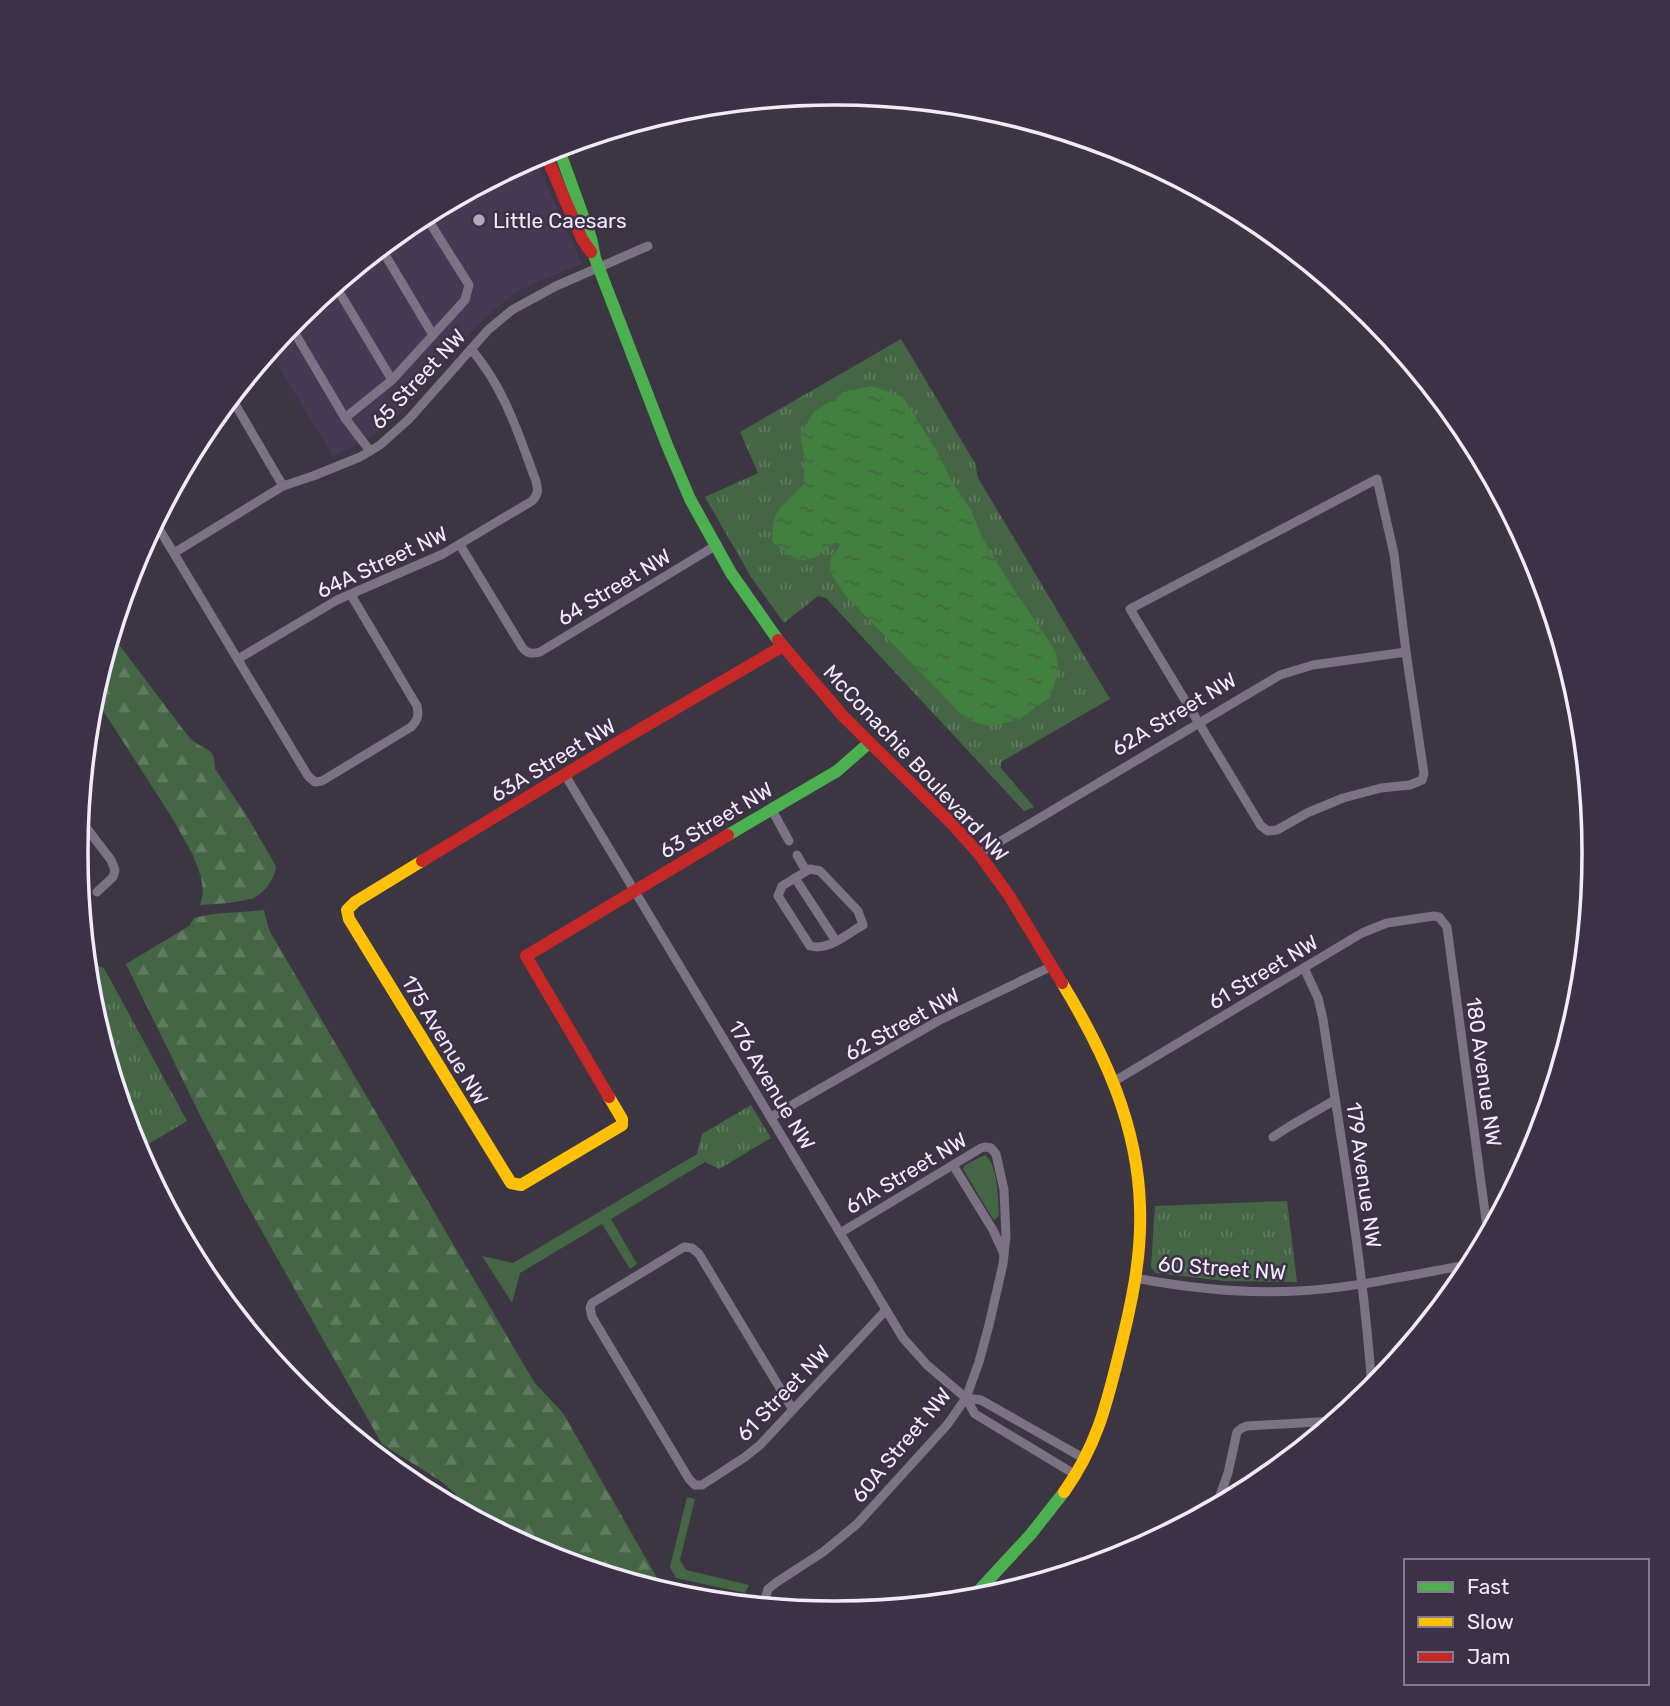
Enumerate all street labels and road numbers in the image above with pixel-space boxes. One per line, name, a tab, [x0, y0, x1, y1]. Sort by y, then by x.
street label: 65 Street NW	[365, 324, 471, 434]
street label: 64A Street NW	[313, 521, 451, 603]
street label: 64 Street NW	[553, 543, 675, 631]
street label: McConachie Boulevard NW	[818, 659, 1014, 867]
street label: 62A Street NW	[1107, 667, 1241, 761]
street label: 63A Street NW	[486, 713, 620, 807]
street label: 63 Street NW	[655, 776, 777, 864]
street label: 61 Street NW	[1204, 929, 1322, 1015]
street label: 175 Avenue NW	[396, 971, 494, 1109]
street label: 62 Street NW	[840, 982, 964, 1066]
street label: 180 Avenue NW	[1461, 996, 1507, 1148]
street label: 176 Avenue NW	[724, 1016, 820, 1154]
street label: 179 Avenue NW	[1341, 1101, 1387, 1249]
street label: 61A Street NW	[841, 1127, 971, 1219]
street label: 60 Street NW	[1157, 1251, 1287, 1285]
street label: 61 Street NW	[731, 1340, 835, 1446]
street label: 60A Street NW	[846, 1383, 956, 1507]

